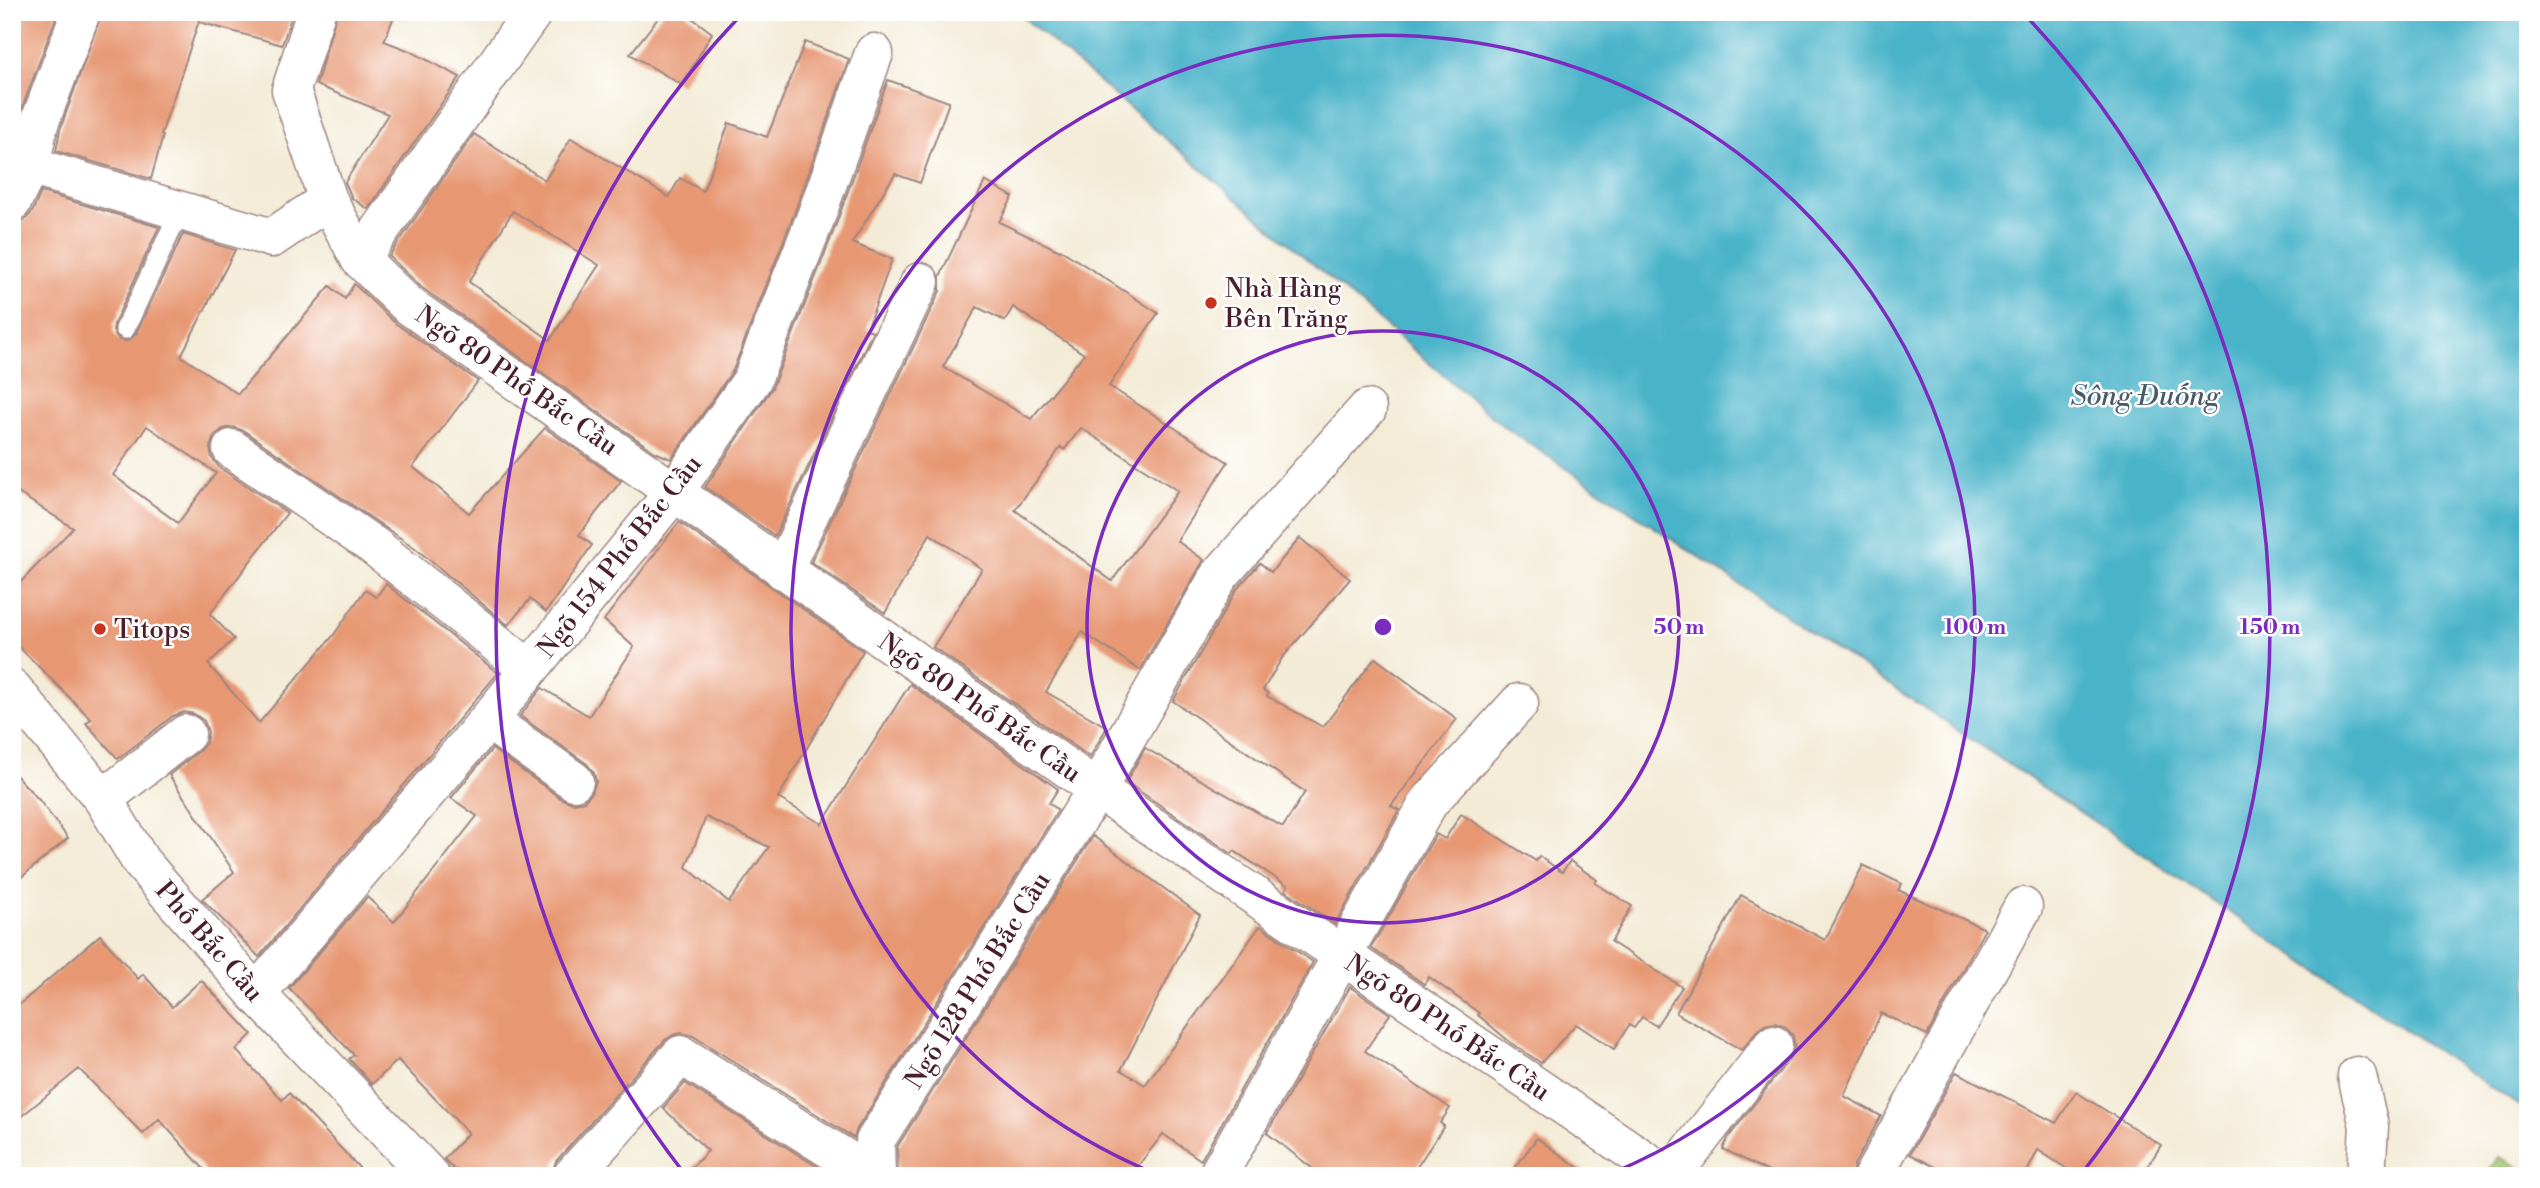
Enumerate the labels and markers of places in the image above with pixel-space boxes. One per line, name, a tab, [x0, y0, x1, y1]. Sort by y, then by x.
place label: Nhà Hàng Bên Trăng	[1224, 273, 1348, 335]
marker: Nhà Hàng Bên Trăng	[1203, 295, 1219, 311]
place label: Titops	[114, 614, 190, 646]
centre of rings	[1371, 615, 1395, 639]
marker: Titops	[92, 621, 108, 637]

